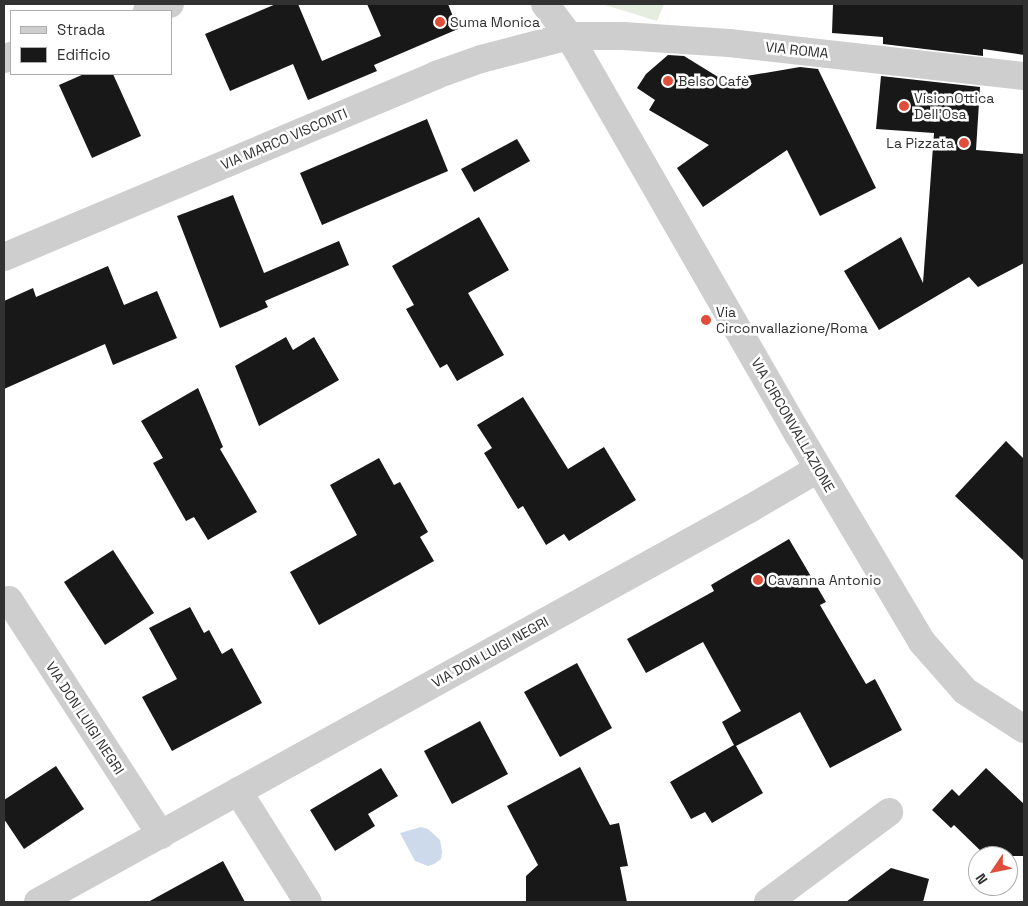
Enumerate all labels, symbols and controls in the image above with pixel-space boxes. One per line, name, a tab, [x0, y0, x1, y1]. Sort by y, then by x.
legend	[10, 10, 172, 75]
place label: Suma Monica	[450, 14, 540, 30]
marker: Suma Monica	[434, 16, 446, 28]
text: Strada	[57, 20, 105, 39]
street label: VIA ROMA	[764, 38, 830, 62]
text: Edificio	[57, 45, 111, 64]
place label: Belso Cafè	[678, 73, 749, 89]
marker: Belso Cafè	[662, 75, 674, 87]
place label: VisionOttica Dell'Osa	[914, 90, 994, 122]
marker: VisionOttica Dell'Osa	[898, 100, 910, 112]
street label: VIA MARCO VISCONTI	[218, 105, 350, 173]
place label: La Pizzata	[886, 135, 954, 151]
marker: La Pizzata	[958, 137, 970, 149]
place label: Via Circonvallazione/Roma	[716, 304, 868, 336]
marker: Via Circonvallazione/Roma	[700, 314, 712, 326]
street label: VIA CIRCONVALLAZIONE	[748, 355, 838, 495]
place label: Cavanna Antonio	[768, 572, 882, 588]
marker: Cavanna Antonio	[752, 574, 764, 586]
street label: VIA DON LUIGI NEGRI	[429, 613, 551, 691]
street label: VIA DON LUIGI NEGRI	[42, 658, 128, 778]
north arrow	[968, 846, 1018, 896]
text: N	[971, 870, 991, 888]

